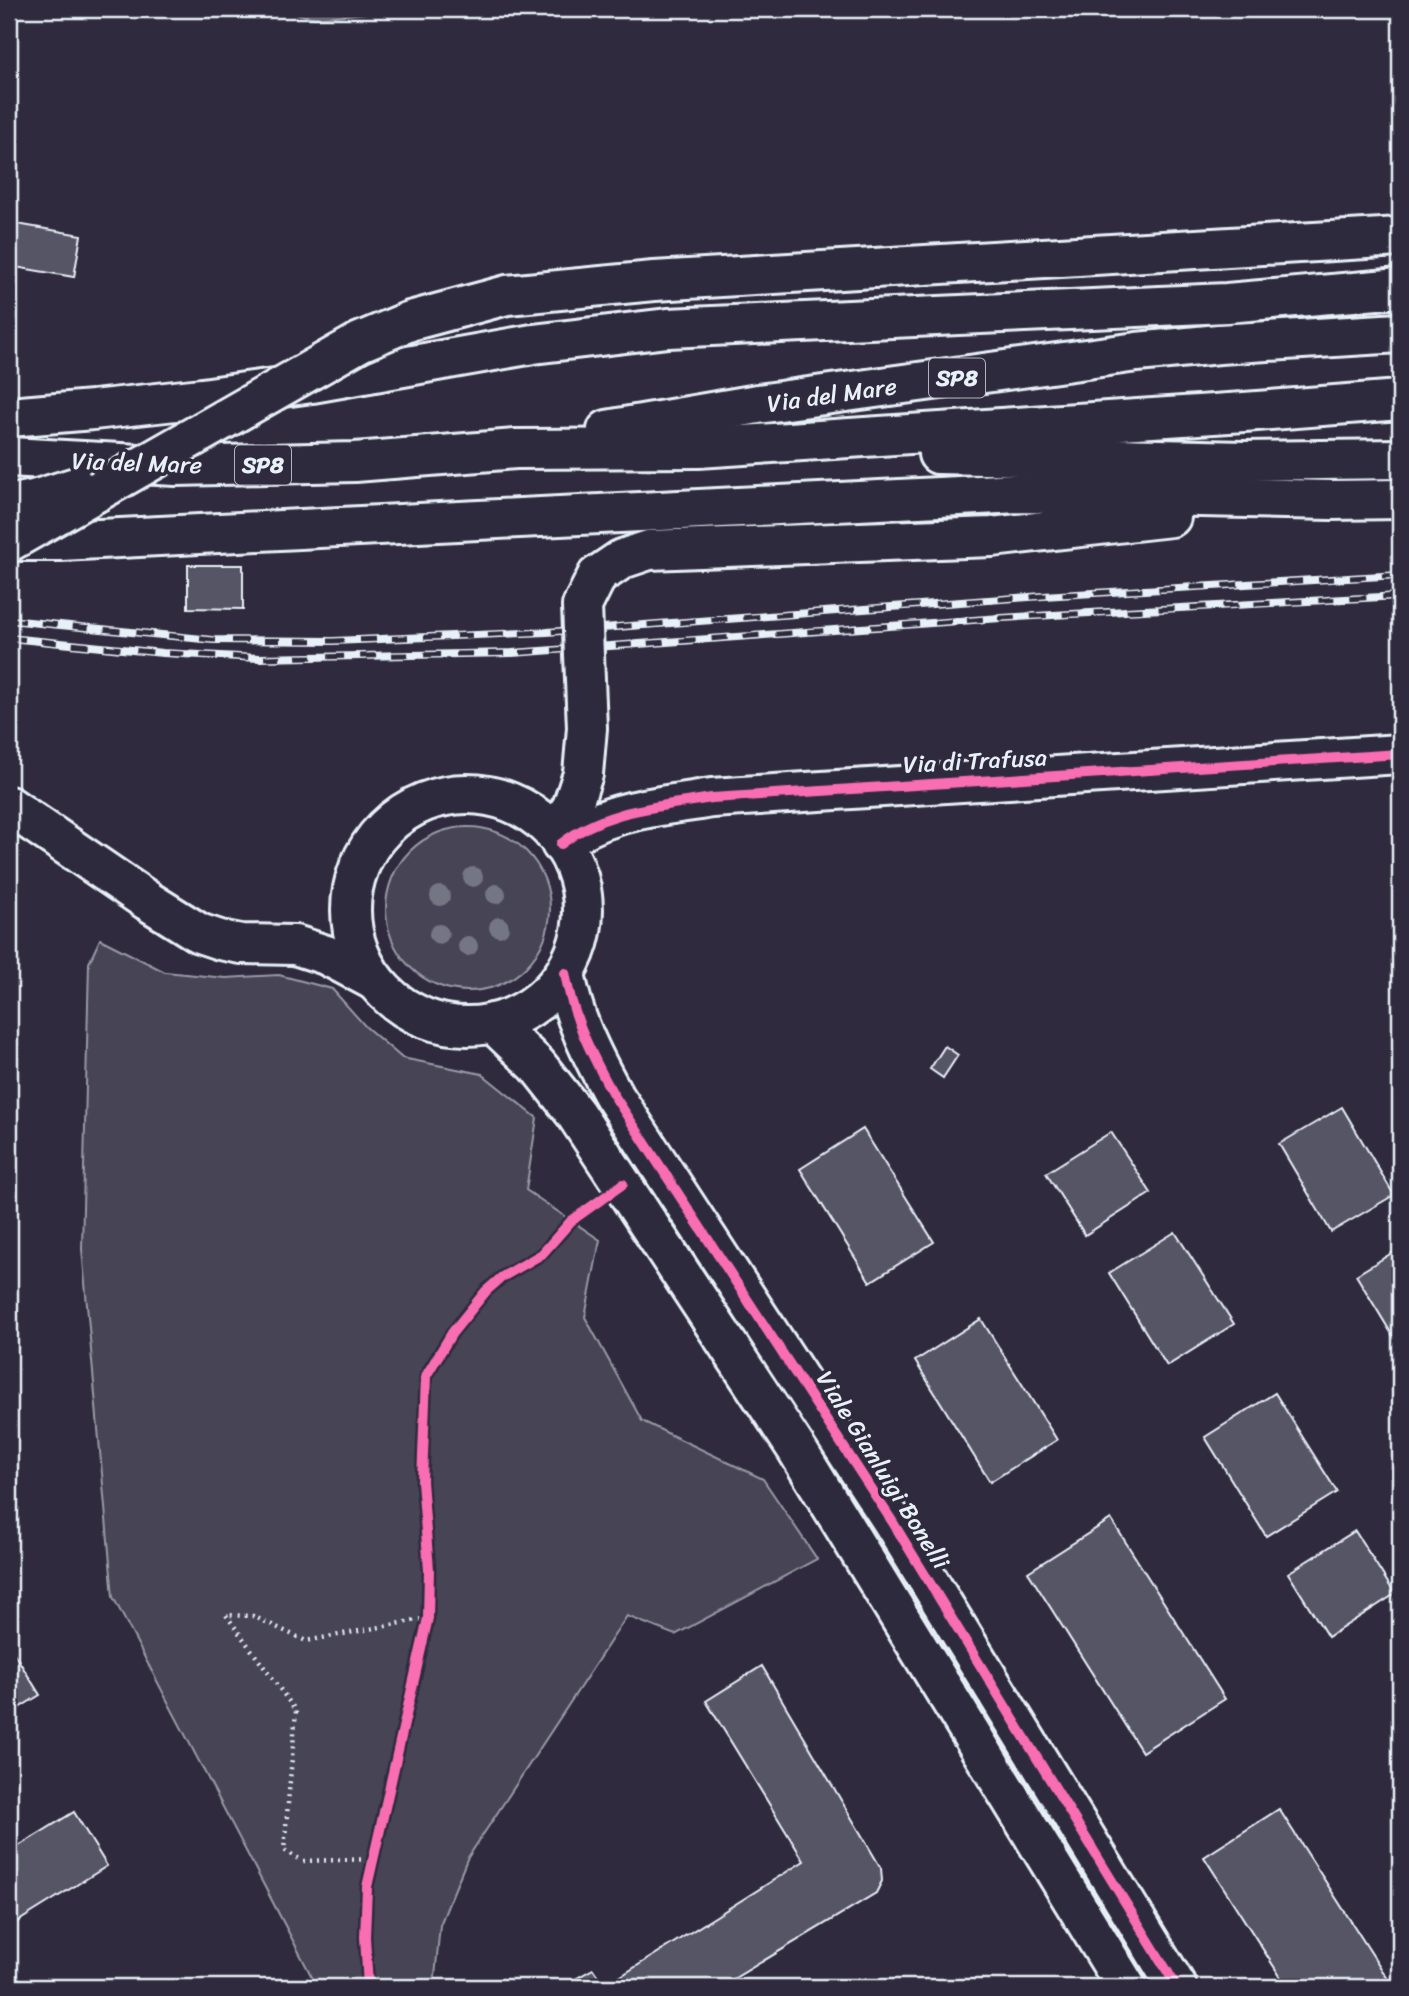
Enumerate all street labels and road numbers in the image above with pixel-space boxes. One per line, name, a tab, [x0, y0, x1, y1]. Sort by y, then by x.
road number: SP8	[929, 358, 985, 398]
street label: Via del Mare	[765, 365, 899, 425]
street label: Via del Mare	[71, 440, 203, 486]
road number: SP8	[235, 446, 291, 485]
street label: Via di Trafusa	[902, 736, 1048, 786]
street label: Viale Gianluigi Bonelli	[805, 1362, 962, 1579]

